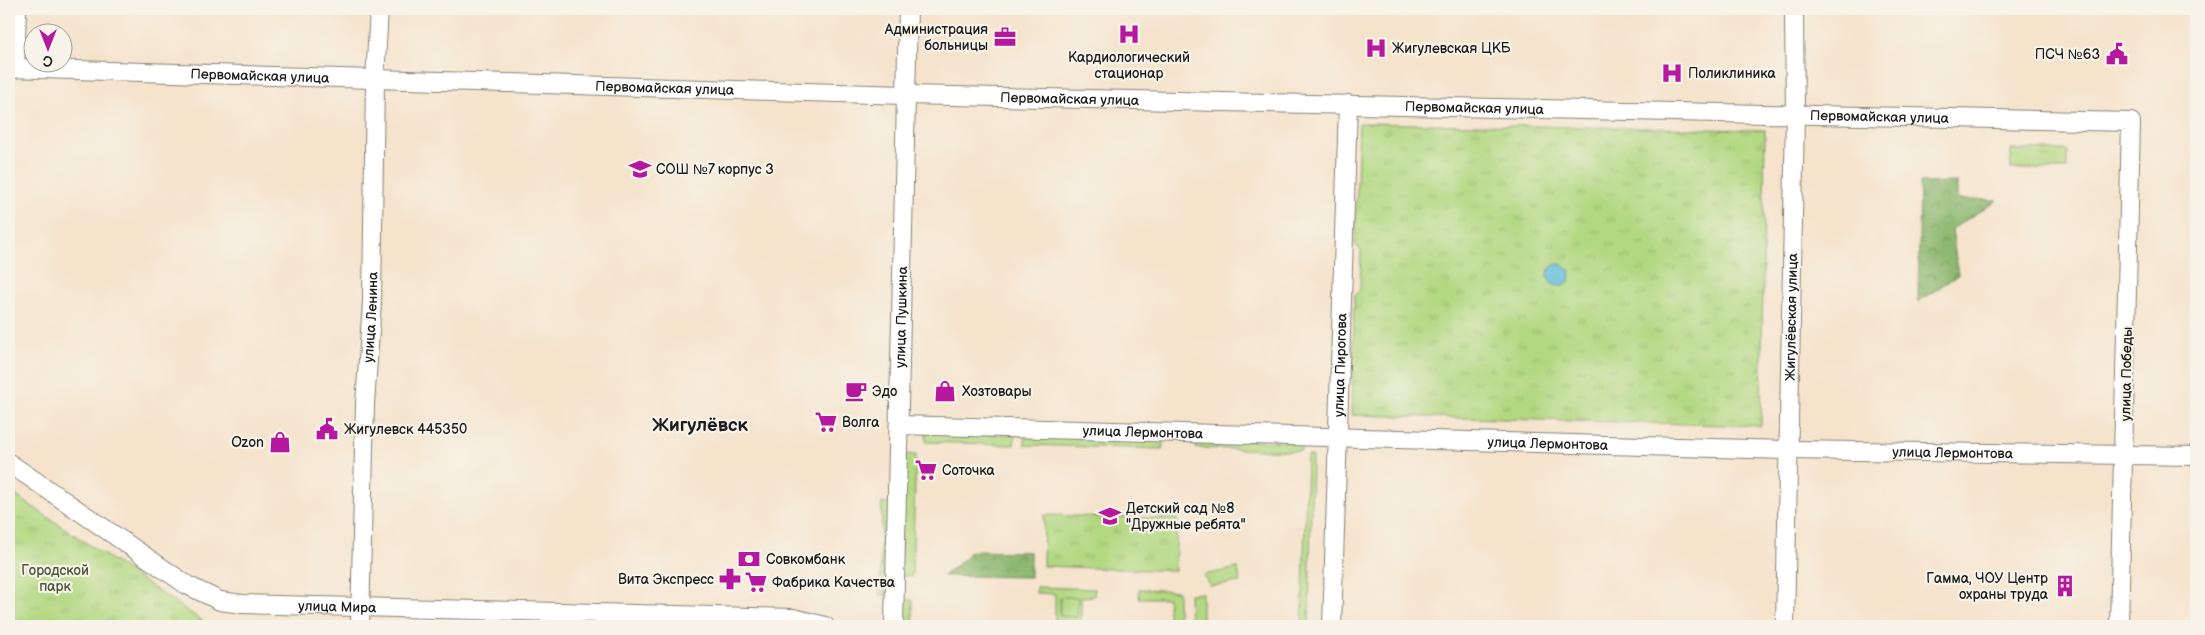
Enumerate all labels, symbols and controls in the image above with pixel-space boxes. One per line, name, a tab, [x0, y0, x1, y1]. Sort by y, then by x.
place label: Администрация больницы	[884, 21, 988, 54]
hospital icon: Кардиологический стационар	[1116, 21, 1142, 47]
north arrow	[22, 22, 72, 72]
office icon: Администрация больницы	[992, 24, 1018, 50]
hospital icon: Жигулевская ЦКБ	[1363, 35, 1389, 61]
place label: Жигулевская ЦКБ	[1392, 40, 1511, 57]
public building icon: ПСЧ №63	[2104, 41, 2130, 67]
place label: ПСЧ №63	[2035, 46, 2100, 63]
place label: Кардиологический стационар	[1068, 49, 1190, 82]
text: С	[43, 52, 53, 69]
hospital icon: Поликлиника	[1659, 60, 1685, 86]
street label: Первомайская улица	[190, 65, 330, 87]
place label: Поликлиника	[1688, 65, 1777, 82]
street label: Первомайская улица	[595, 78, 735, 99]
street label: Первомайская улица	[1000, 89, 1140, 109]
street label: Первомайская улица	[1405, 98, 1545, 118]
street label: Первомайская улица	[1810, 107, 1950, 127]
school or university icon: СОШ №7 корпус 3	[627, 156, 653, 182]
place label: СОШ №7 корпус 3	[656, 161, 774, 178]
street label: Жигулёвская улица	[1782, 252, 1801, 381]
street label: улица Пушкина	[892, 265, 911, 368]
street label: улица Ленина	[360, 271, 381, 363]
street label: улица Пирогова	[1330, 312, 1351, 417]
street label: улица Победы	[2117, 327, 2136, 421]
cafe icon: Эдо	[843, 378, 869, 404]
shop icon: Хозтовары	[932, 378, 958, 404]
place label: Эдо	[872, 383, 897, 400]
place label: Хозтовары	[962, 383, 1031, 400]
supermarket icon: Волга	[813, 409, 839, 435]
district label: Жигулёвск	[652, 414, 749, 437]
place label: Волга	[842, 414, 880, 431]
public building icon: Жигулевск 445350	[314, 416, 340, 442]
place label: Жигулевск 445350	[344, 421, 467, 438]
street label: улица Лермонтова	[1082, 422, 1204, 443]
shop icon: Ozon	[267, 429, 293, 455]
place label: Ozon	[231, 434, 264, 451]
street label: улица Лермонтова	[1487, 434, 1609, 454]
street label: улица Лермонтова	[1892, 444, 2014, 462]
supermarket icon: Соточка	[913, 457, 939, 483]
place label: Соточка	[942, 462, 995, 479]
place label: Детский сад №8 "Дружные ребята"	[1126, 500, 1246, 533]
school or university icon: Детский сад №8 "Дружные ребята"	[1097, 503, 1123, 529]
bank icon: Совкомбанк	[736, 546, 762, 572]
place label: Совкомбанк	[766, 551, 846, 568]
park label: Городской парк	[21, 562, 89, 595]
pharmacy icon: Вита Экспресс	[717, 566, 743, 592]
supermarket icon: Фабрика Качества	[743, 569, 769, 595]
place label: Гамма, ЧОУ Центр охраны труда	[1926, 570, 2049, 603]
place label: Вита Экспресс	[618, 571, 714, 588]
building icon: Гамма, ЧОУ Центр охраны труда	[2052, 573, 2078, 599]
place label: Фабрика Качества	[772, 574, 896, 591]
street label: улица Мира	[298, 597, 377, 616]

